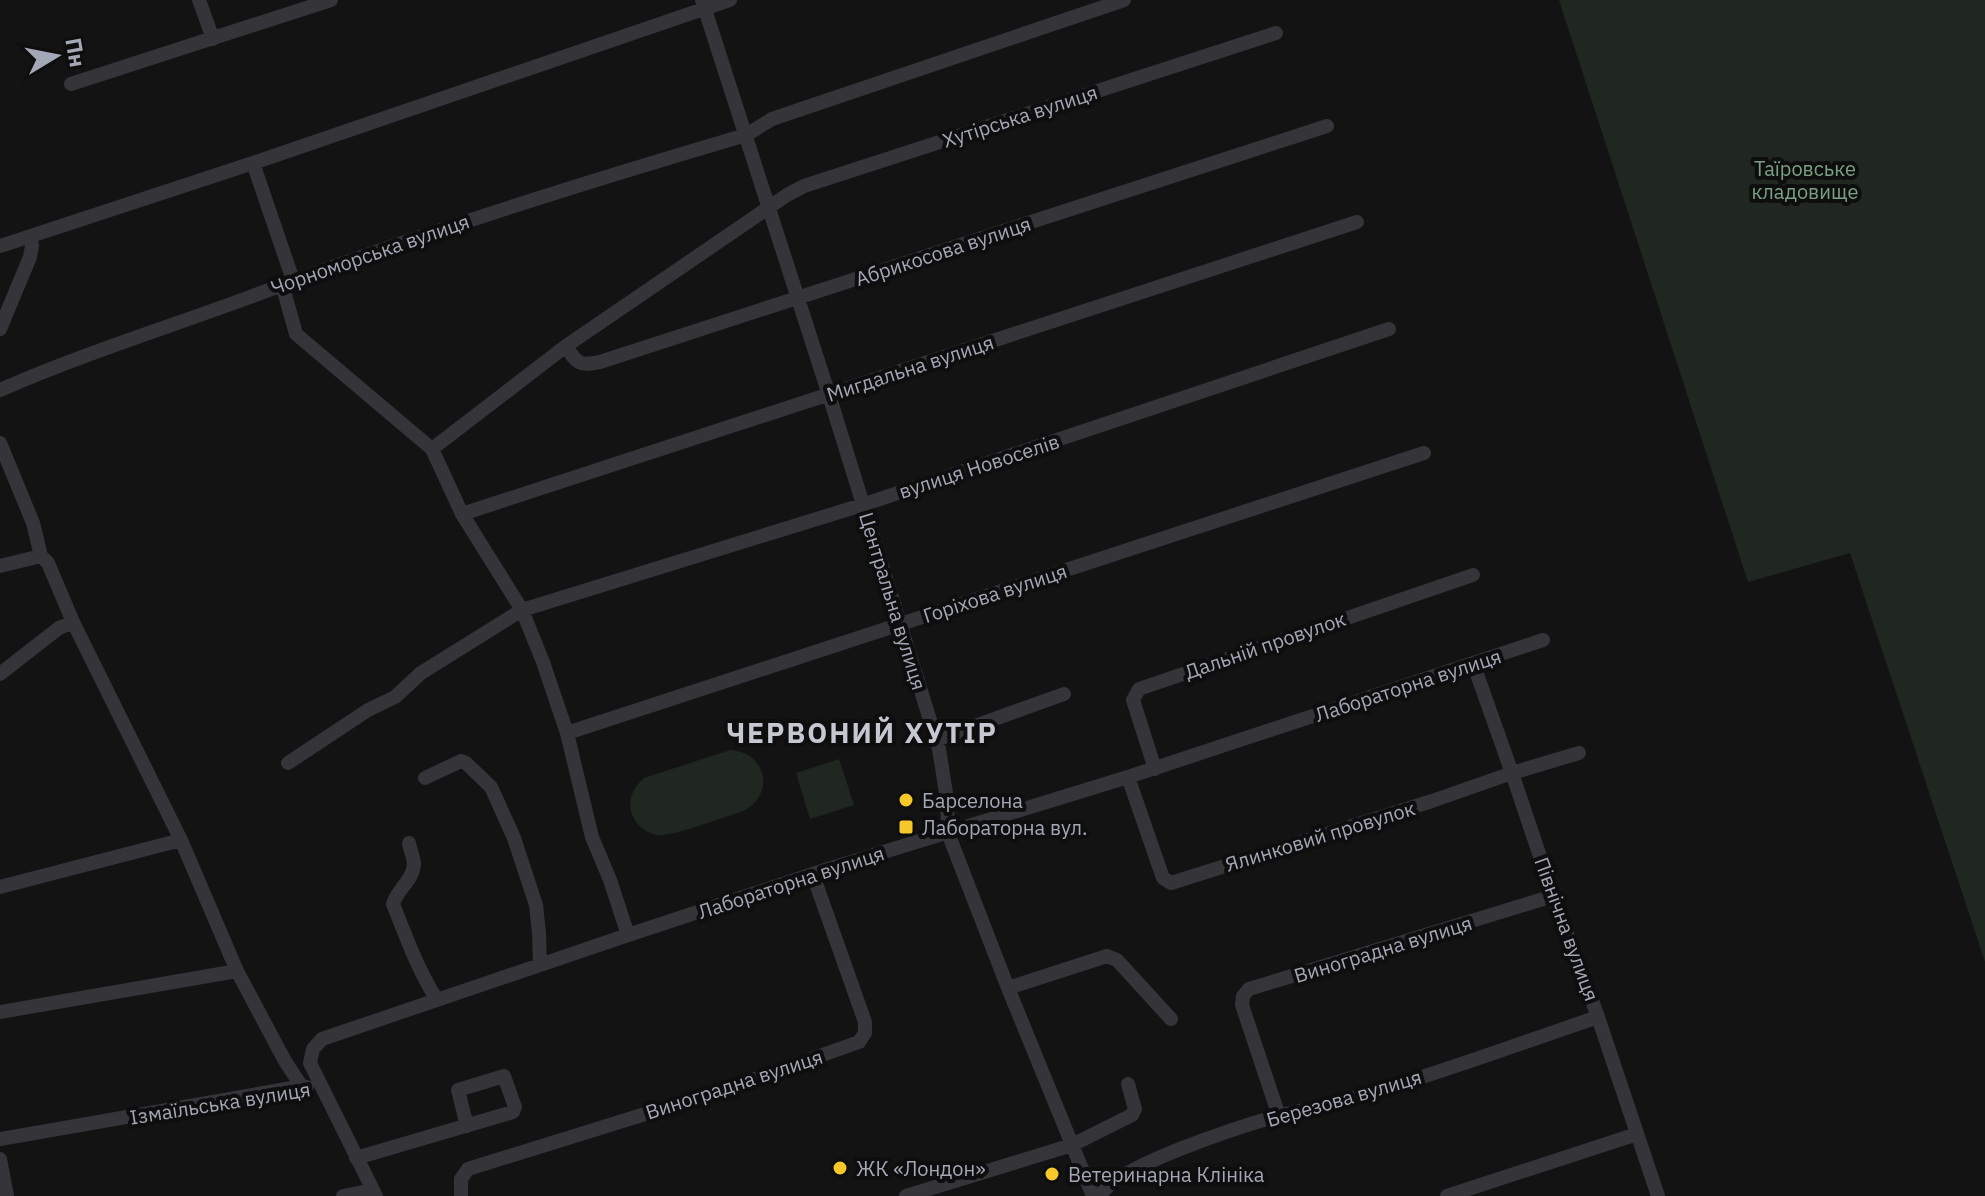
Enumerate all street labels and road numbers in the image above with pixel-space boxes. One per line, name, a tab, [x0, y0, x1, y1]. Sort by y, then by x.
street label: Хутірська вулиця	[939, 78, 1101, 154]
street label: Чорноморська вулиця	[267, 207, 473, 301]
street label: Абрикосова вулиця	[852, 210, 1034, 292]
street label: Мигдальна вулиця	[823, 328, 997, 408]
street label: вулиця Новоселів	[895, 427, 1063, 505]
street label: Центральна вулиця	[853, 509, 933, 693]
street label: Горіхова вулиця	[920, 557, 1070, 629]
street label: Дальній провулок	[1181, 605, 1349, 685]
street label: Лабораторна вулиця	[1311, 642, 1505, 728]
street label: Ялинковий провулок	[1222, 794, 1418, 878]
street label: Лабораторна вулиця	[694, 839, 888, 925]
street label: Північна вулиця	[1528, 853, 1606, 1005]
street label: Виноградна вулиця	[1291, 909, 1475, 989]
street label: Виноградна вулиця	[642, 1043, 826, 1125]
street label: Березова вулиця	[1263, 1063, 1425, 1133]
street label: Ізмаїльська вулиця	[128, 1075, 312, 1131]

